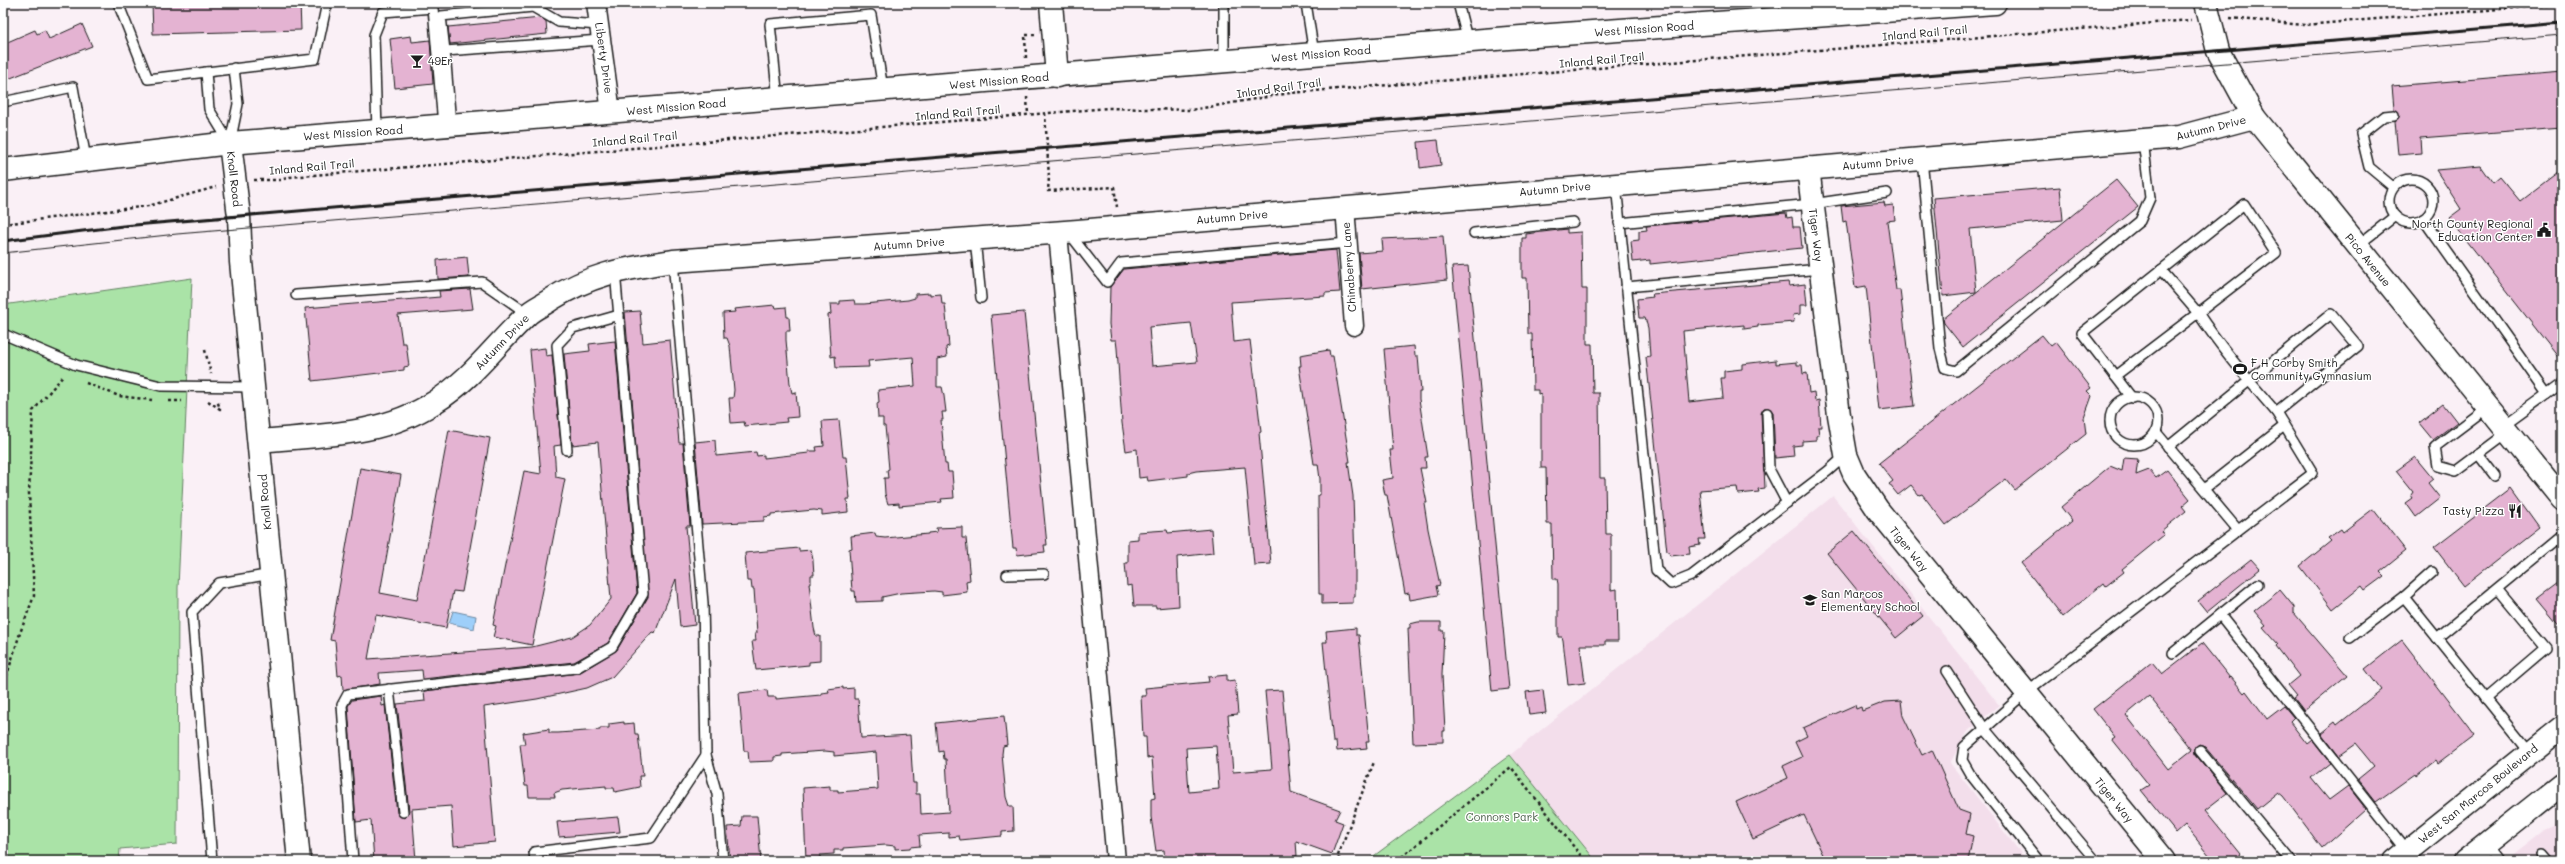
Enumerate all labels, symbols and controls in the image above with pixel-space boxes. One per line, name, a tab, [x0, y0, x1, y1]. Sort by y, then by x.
street label: West Mission Road	[1594, 18, 1694, 39]
street label: Liberty Drive	[592, 21, 617, 95]
street label: Inland Rail Trail	[1882, 21, 1968, 44]
street label: West Mission Road	[1271, 42, 1371, 65]
street label: Inland Rail Trail	[1559, 48, 1645, 71]
bar icon: 49Er	[409, 53, 425, 69]
place label: 49Er	[428, 53, 453, 68]
street label: West Mission Road	[949, 69, 1049, 92]
street label: Inland Rail Trail	[1236, 74, 1322, 101]
street label: West Mission Road	[626, 95, 726, 118]
street label: Inland Rail Trail	[915, 101, 1001, 124]
street label: Autumn Drive	[2174, 111, 2248, 143]
street label: West Mission Road	[303, 122, 403, 143]
street label: Inland Rail Trail	[592, 127, 678, 150]
street label: Knoll Road	[224, 150, 245, 208]
street label: Autumn Drive	[1841, 152, 1915, 173]
street label: Inland Rail Trail	[269, 155, 355, 178]
street label: Autumn Drive	[1518, 178, 1592, 199]
street label: Autumn Drive	[1195, 206, 1269, 227]
street label: Tiger Way	[1806, 207, 1827, 263]
place label: North County Regional Education Center	[2412, 216, 2533, 244]
street label: Chinaberry Lane	[1338, 221, 1359, 312]
public building icon: North County Regional Education Center	[2536, 222, 2552, 238]
street label: Pico Avenue	[2342, 230, 2395, 290]
street label: Autumn Drive	[873, 233, 946, 253]
street label: Autumn Drive	[471, 310, 532, 373]
place label: F H Corby Smith Community Gymnasium	[2251, 355, 2372, 383]
sports icon: F H Corby Smith Community Gymnasium	[2232, 361, 2248, 377]
street label: Knoll Road	[255, 474, 274, 530]
place label: Tasty Pizza	[2442, 503, 2504, 518]
restaurant icon: Tasty Pizza	[2507, 503, 2523, 519]
street label: Tiger Way	[1887, 523, 1932, 575]
place label: San Marcos Elementary School	[1821, 586, 1920, 614]
school or university icon: San Marcos Elementary School	[1802, 592, 1818, 608]
street label: West San Marcos Boulevard	[2415, 741, 2541, 847]
street label: Tiger Way	[2092, 774, 2137, 826]
park label: Connors Park	[1466, 809, 1538, 824]

